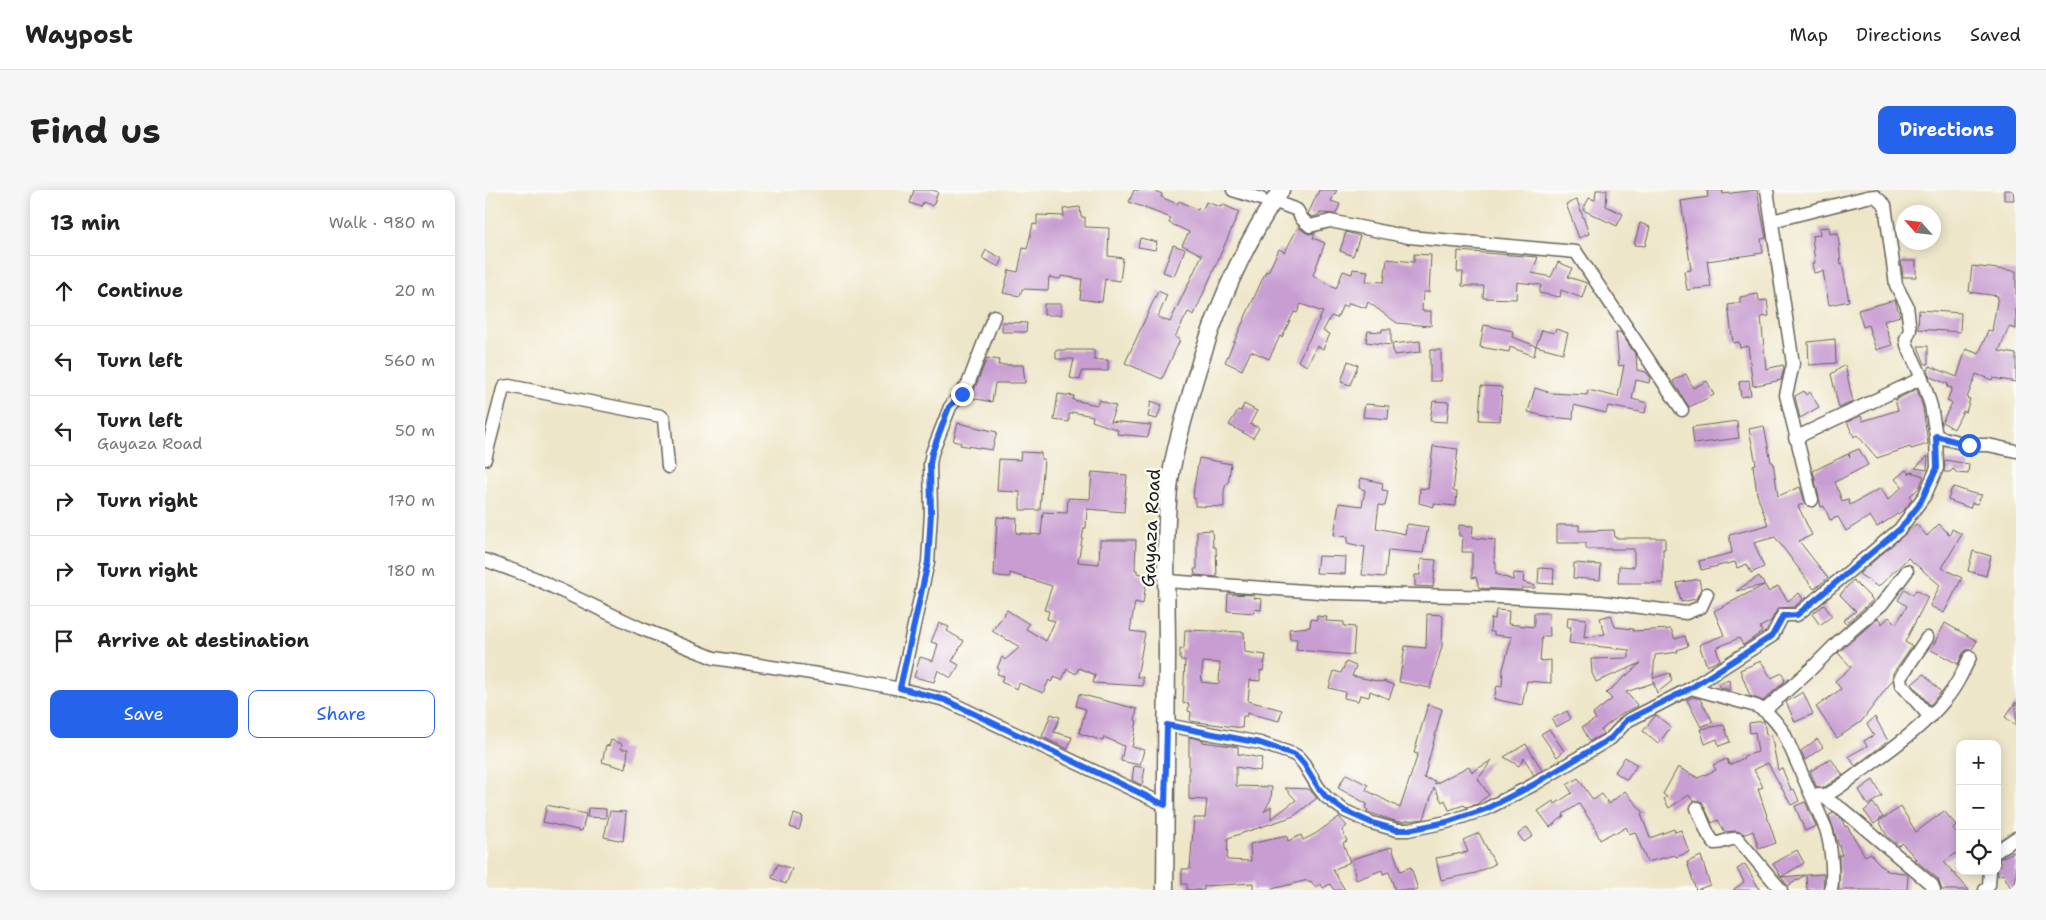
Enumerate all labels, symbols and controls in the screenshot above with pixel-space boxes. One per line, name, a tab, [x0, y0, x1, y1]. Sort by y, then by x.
text: Waypost	[25, 19, 133, 51]
text: Map	[1790, 23, 1828, 47]
text: Directions	[1856, 23, 1942, 47]
text: Saved	[1970, 23, 2021, 47]
button: Directions	[1878, 106, 2016, 154]
text: Find us	[30, 107, 161, 154]
north arrow	[1896, 205, 1941, 250]
text: 13 min	[50, 209, 120, 237]
text: Walk · 980 m	[329, 212, 435, 233]
icon: ahead	[50, 277, 78, 305]
text: Continue	[97, 278, 183, 303]
text: 20 m	[394, 280, 435, 301]
icon: left	[50, 347, 78, 375]
text: Turn left	[97, 348, 183, 373]
text: 560 m	[384, 350, 435, 371]
route end	[951, 383, 974, 406]
text: Turn left	[97, 408, 183, 433]
icon: left	[50, 417, 78, 445]
text: 50 m	[395, 420, 435, 441]
text: Gayaza Road	[97, 433, 203, 454]
route start	[1958, 434, 1981, 457]
street label: Gayaza Road	[1136, 468, 1166, 588]
icon: right	[50, 487, 78, 515]
text: Turn right	[97, 488, 198, 513]
text: 170 m	[388, 490, 435, 511]
icon: right	[50, 557, 78, 585]
text: Turn right	[97, 558, 198, 583]
text: 180 m	[387, 560, 435, 581]
icon: arrive	[50, 627, 78, 655]
text: Arrive at destination	[97, 628, 309, 653]
button: Save	[50, 690, 238, 738]
button: Share	[248, 690, 435, 738]
map controls	[1956, 740, 2001, 875]
button: +	[1956, 740, 2001, 785]
button: −	[1956, 785, 2001, 830]
button: locate	[1956, 830, 2001, 875]

